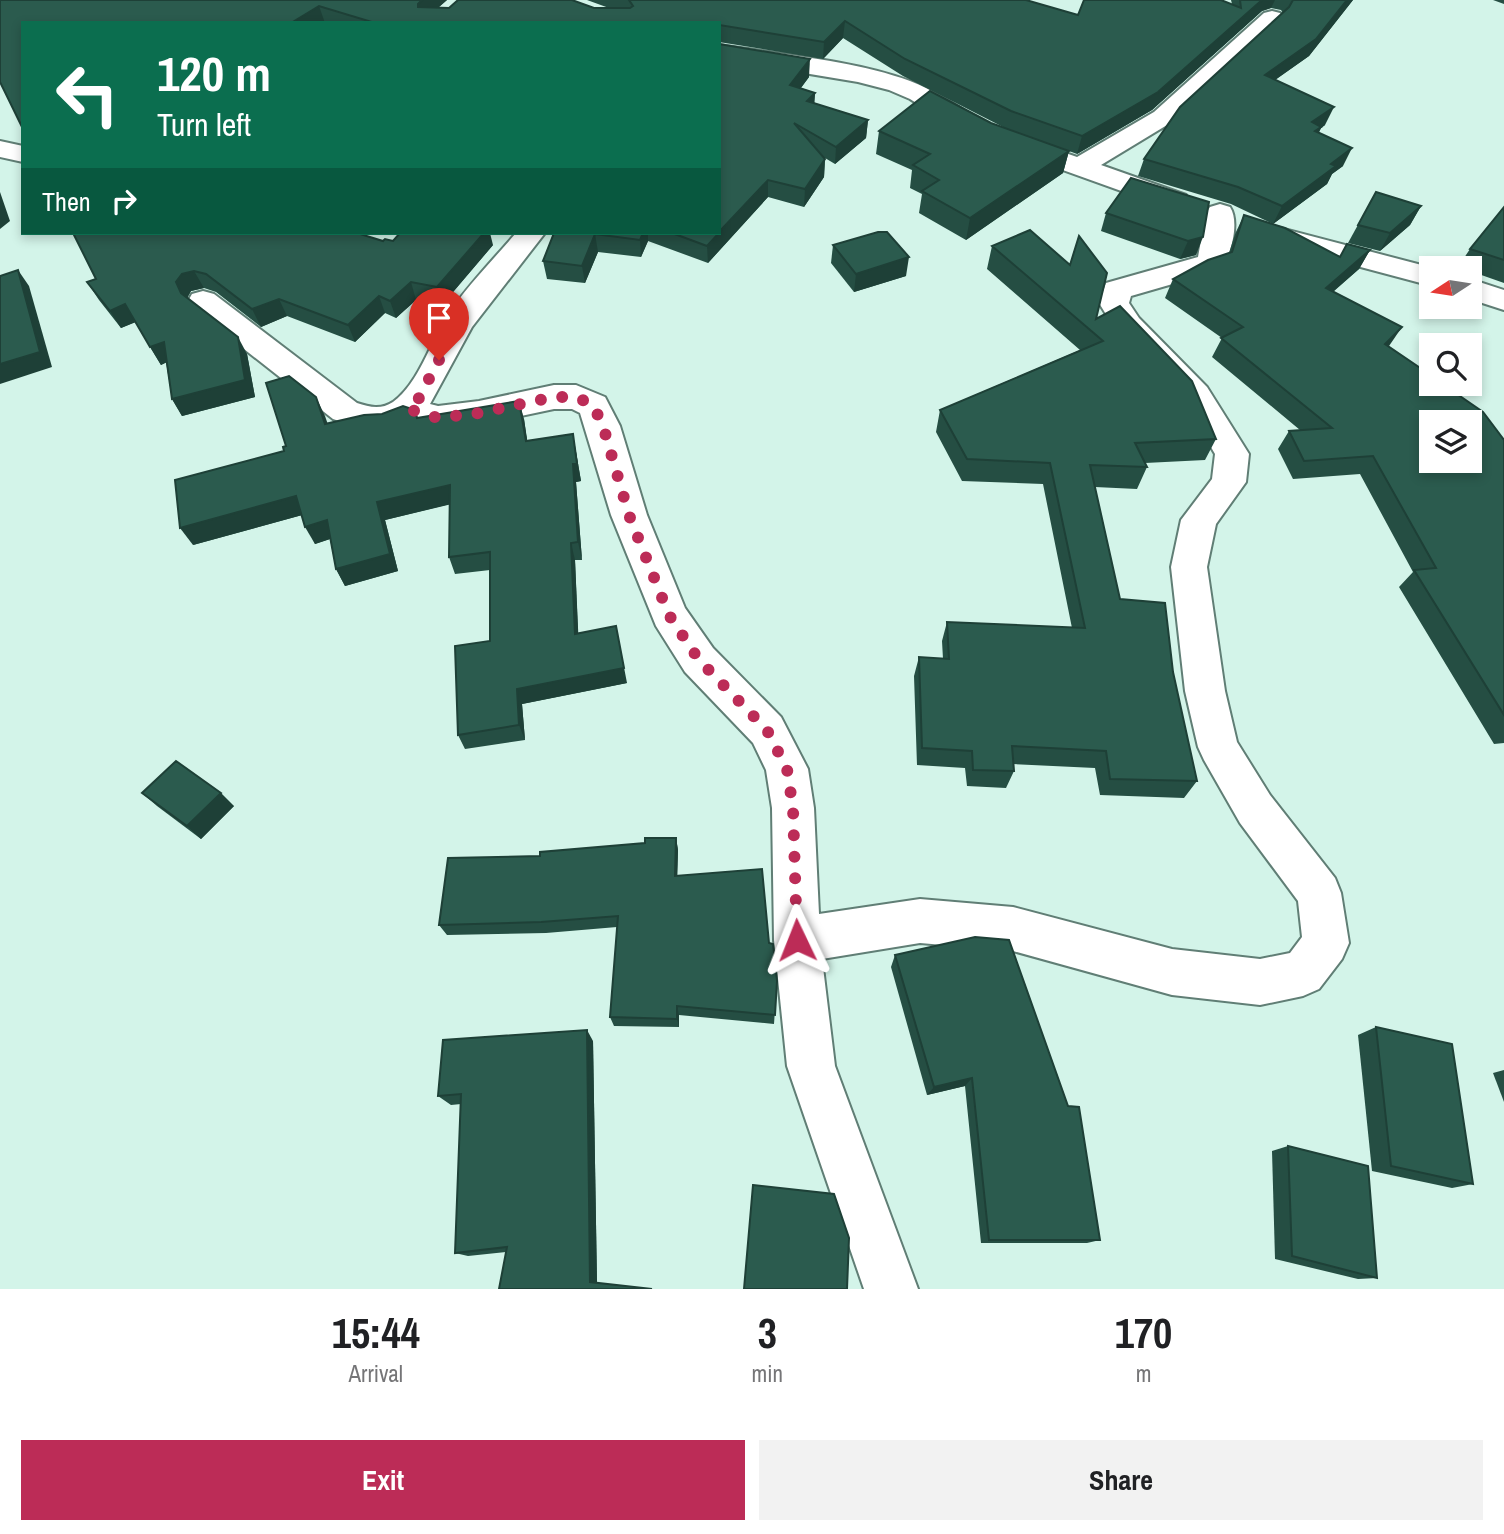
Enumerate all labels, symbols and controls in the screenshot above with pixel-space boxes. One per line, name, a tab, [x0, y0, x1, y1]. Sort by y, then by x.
text: 120 m	[157, 40, 271, 106]
icon: left	[42, 49, 133, 140]
text: Turn left	[157, 103, 251, 146]
icon: right	[105, 182, 143, 220]
text: Then	[42, 184, 91, 219]
north arrow	[1419, 256, 1482, 318]
map controls	[1419, 256, 1482, 473]
pin	[409, 288, 469, 360]
icon: arrive	[420, 299, 458, 337]
button: search	[1419, 333, 1482, 396]
button: layers	[1419, 410, 1482, 473]
position arrow	[760, 903, 834, 977]
text: 15:44	[332, 1305, 420, 1361]
text: 3	[758, 1305, 777, 1361]
text: 170	[1115, 1305, 1172, 1361]
text: Arrival	[349, 1358, 403, 1389]
text: min	[752, 1358, 783, 1389]
text: m	[1136, 1358, 1151, 1389]
button: Exit	[21, 1440, 745, 1520]
button: Share	[759, 1440, 1483, 1520]

